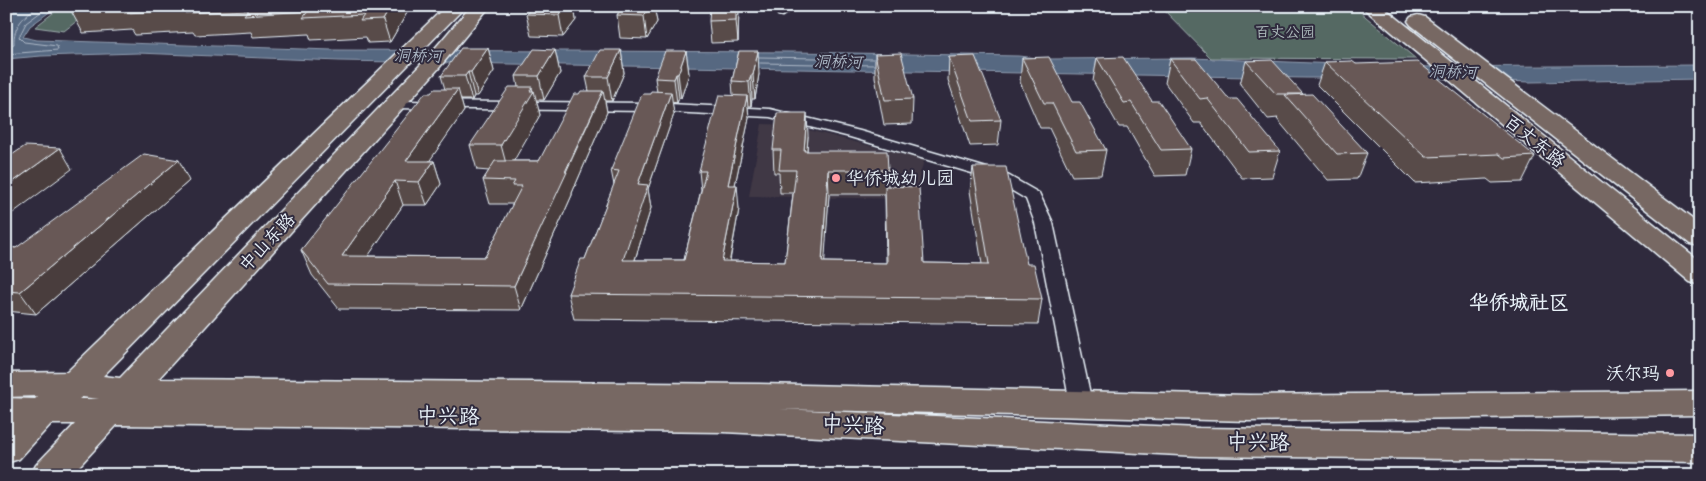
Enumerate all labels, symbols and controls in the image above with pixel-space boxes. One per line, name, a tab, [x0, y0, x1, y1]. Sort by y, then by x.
park label: 百丈公园	[1255, 23, 1315, 42]
water label: 洞桥河	[394, 46, 445, 66]
water label: 洞桥河	[814, 52, 865, 72]
water label: 洞桥河	[1429, 61, 1480, 83]
street label: 百丈东路	[1500, 110, 1570, 172]
place label: 华侨城幼儿园	[846, 167, 954, 189]
marker: 华侨城幼儿园	[830, 172, 842, 184]
street label: 中山东路	[234, 208, 300, 276]
district label: 华侨城社区	[1469, 290, 1569, 315]
place label: 沃尔玛	[1606, 362, 1660, 384]
marker: 沃尔玛	[1664, 367, 1676, 379]
street label: 中兴路	[416, 402, 480, 430]
street label: 中兴路	[821, 410, 885, 440]
street label: 中兴路	[1226, 428, 1290, 456]

